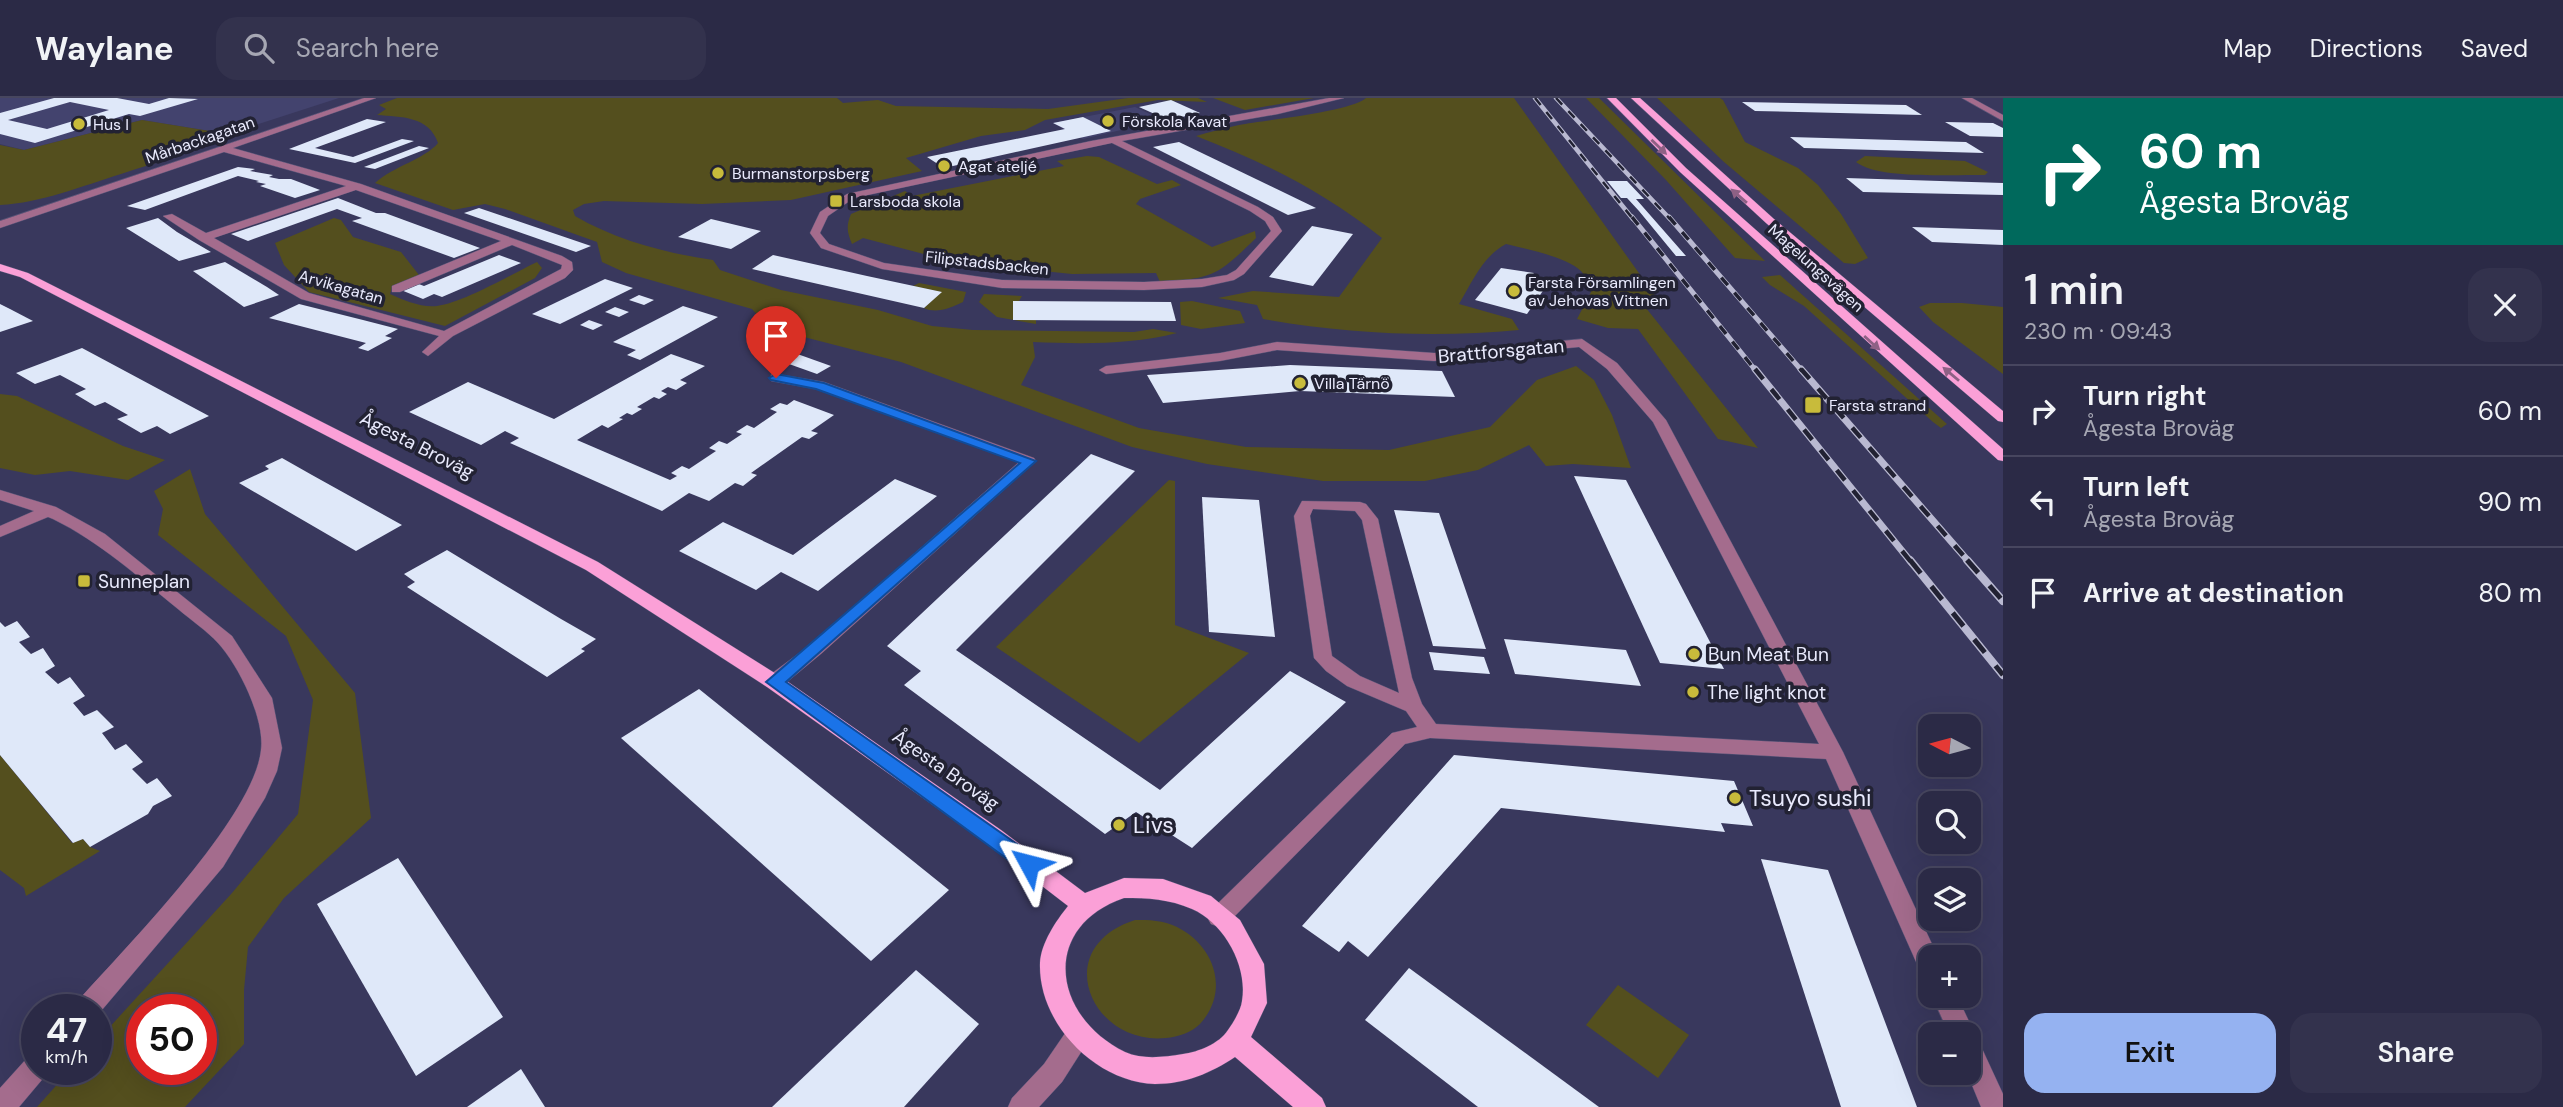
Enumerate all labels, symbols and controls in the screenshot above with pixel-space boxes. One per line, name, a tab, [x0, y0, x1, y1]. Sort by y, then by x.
search box	[216, 17, 706, 80]
text: Waylane	[35, 27, 174, 70]
icon: search	[240, 29, 278, 67]
text: Search here	[296, 31, 439, 65]
text: Map	[2224, 33, 2272, 64]
text: Directions	[2310, 33, 2423, 64]
text: Saved	[2461, 33, 2528, 64]
street label: Mårbackagatan	[143, 111, 257, 169]
place label: Förskola Kavat	[1122, 111, 1227, 132]
marker: Förskola Kavat	[1100, 113, 1116, 129]
place label: Hus I	[93, 114, 129, 135]
marker: Hus I	[71, 116, 87, 132]
text: 60 m	[2139, 119, 2262, 183]
icon: right	[2024, 126, 2115, 217]
one-way arrow	[1650, 138, 1667, 154]
place label: Agat ateljé	[958, 156, 1037, 177]
marker: Agat ateljé	[936, 158, 952, 174]
place label: Burmanstorpsberg	[732, 163, 870, 184]
marker: Burmanstorpsberg	[710, 165, 726, 181]
text: Ågesta Broväg	[2139, 181, 2350, 223]
one-way arrow	[1730, 188, 1748, 204]
place label: Larsboda skola	[850, 191, 961, 212]
marker: Larsboda skola	[828, 193, 844, 209]
street label: Magelungsvägen	[1764, 219, 1868, 317]
street label: Filipstadsbacken	[924, 246, 1050, 280]
text: 1 min	[2024, 262, 2124, 317]
street label: Arvikagatan	[296, 265, 386, 309]
button: close	[2468, 268, 2542, 342]
place label: Farsta Församlingen av Jehovas Vittnen	[1528, 272, 1676, 311]
marker: Farsta Församlingen av Jehovas Vittnen	[1506, 283, 1522, 299]
pin	[746, 306, 806, 378]
text: 230 m · 09:43	[2024, 316, 2172, 346]
icon: arrive	[757, 317, 795, 355]
street label: Brattforsgatan	[1437, 333, 1565, 369]
one-way arrow	[1864, 335, 1881, 350]
one-way arrow	[1942, 367, 1959, 382]
place label: Villa Tärnö	[1314, 373, 1390, 394]
marker: Villa Tärnö	[1292, 375, 1308, 391]
text: Turn right	[2083, 379, 2207, 413]
icon: right	[2024, 392, 2062, 430]
text: 60 m	[2478, 394, 2542, 428]
marker: Farsta strand	[1803, 395, 1823, 415]
place label: Farsta strand	[1829, 395, 1926, 416]
street label: Ågesta Broväg	[356, 405, 479, 485]
text: Ågesta Broväg	[2083, 413, 2234, 443]
text: Turn left	[2083, 470, 2190, 504]
icon: left	[2024, 483, 2062, 521]
text: 90 m	[2478, 485, 2542, 519]
text: Ågesta Broväg	[2083, 504, 2234, 534]
place label: Sunneplan	[98, 569, 190, 594]
marker: Sunneplan	[76, 573, 92, 589]
icon: arrive	[2024, 574, 2062, 612]
text: Arrive at destination	[2083, 576, 2344, 610]
text: 80 m	[2478, 576, 2542, 610]
place label: Bun Meat Bun	[1708, 642, 1829, 667]
marker: Bun Meat Bun	[1686, 646, 1702, 662]
place label: The light knot	[1707, 680, 1826, 705]
marker: The light knot	[1685, 684, 1701, 700]
north arrow	[1918, 714, 1981, 777]
map controls	[1918, 714, 1981, 1085]
street label: Ågesta Broväg	[888, 724, 1005, 816]
place label: Tsuyo sushi	[1749, 783, 1872, 813]
marker: Tsuyo sushi	[1727, 790, 1743, 806]
button: search	[1918, 791, 1981, 854]
place label: Livs	[1133, 810, 1174, 840]
marker: Livs	[1111, 817, 1127, 833]
position arrow	[992, 827, 1066, 901]
button: layers	[1918, 868, 1981, 931]
button: +	[1918, 945, 1981, 1008]
speed limit sign: 50	[126, 994, 217, 1085]
text: 47	[46, 1007, 87, 1053]
button: Exit	[2024, 1013, 2276, 1093]
button: Share	[2290, 1013, 2542, 1093]
button: −	[1918, 1022, 1981, 1085]
text: km/h	[45, 1045, 88, 1069]

